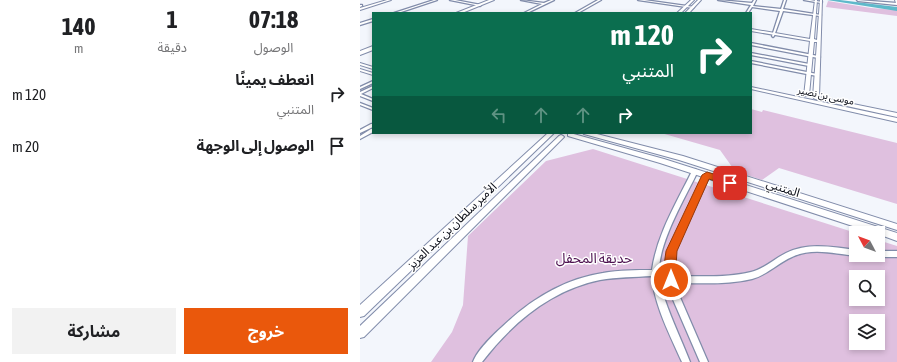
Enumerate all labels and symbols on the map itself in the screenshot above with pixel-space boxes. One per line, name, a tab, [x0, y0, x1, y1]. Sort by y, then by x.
street label: موسى بن نصير	[795, 84, 855, 108]
pin	[713, 166, 747, 200]
street label: المتنبي	[764, 176, 802, 203]
street label: الأمير سلطان بن عبد العزيز	[404, 180, 500, 273]
north arrow	[849, 226, 885, 262]
park label: حديقة المحفل	[556, 250, 632, 267]
position arrow	[650, 259, 692, 301]

